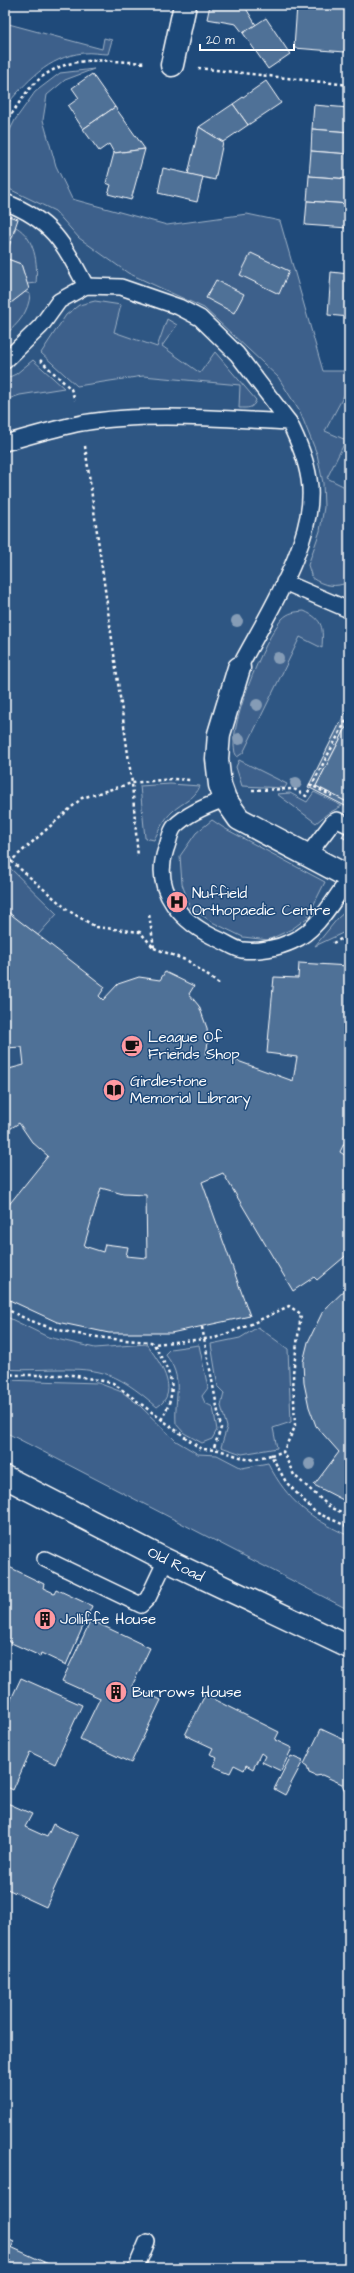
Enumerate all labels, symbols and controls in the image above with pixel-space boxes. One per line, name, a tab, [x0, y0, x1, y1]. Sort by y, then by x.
scale bar	[200, 26, 294, 52]
text: 20 m	[206, 32, 235, 49]
place label: Nuffield Orthopaedic Centre	[192, 883, 331, 921]
hospital icon: Nuffield Orthopaedic Centre	[164, 889, 190, 915]
place label: League Of Friends Shop	[148, 1027, 240, 1065]
cafe icon: League Of Friends Shop	[119, 1033, 145, 1059]
place label: Girdlestone Memorial Library	[130, 1071, 251, 1110]
library icon: Girdlestone Memorial Library	[101, 1077, 127, 1103]
street label: Old Road	[144, 1542, 208, 1587]
building icon: Jolliffe House	[32, 1606, 58, 1632]
place label: Jolliffe House	[60, 1609, 156, 1630]
building icon: Burrows House	[103, 1679, 129, 1705]
place label: Burrows House	[132, 1682, 242, 1703]

